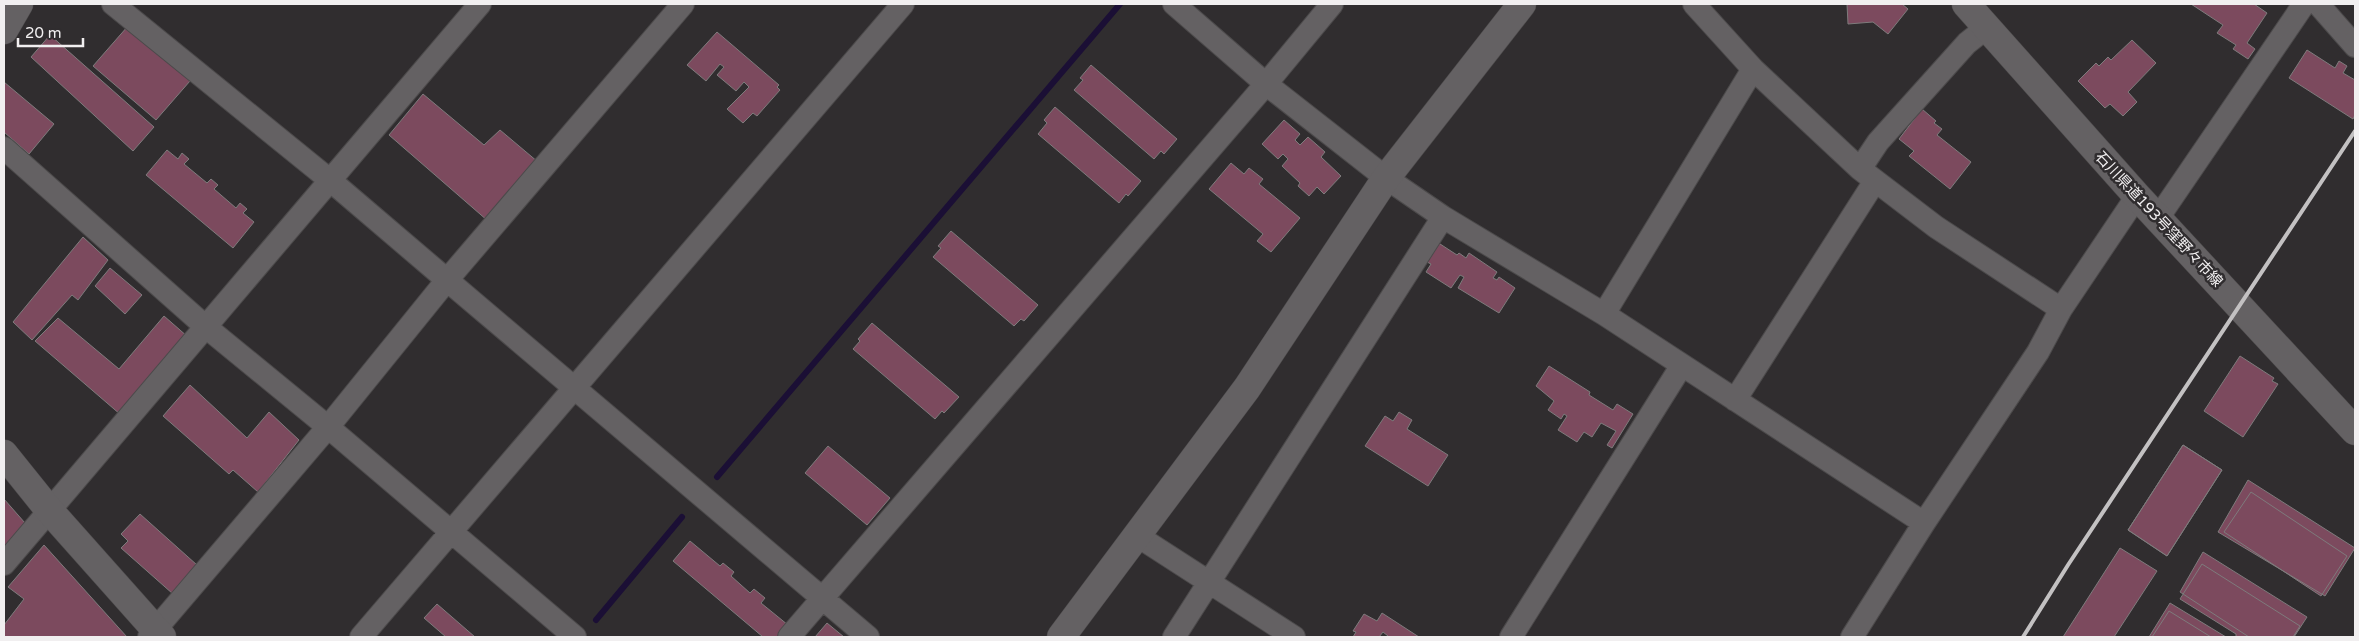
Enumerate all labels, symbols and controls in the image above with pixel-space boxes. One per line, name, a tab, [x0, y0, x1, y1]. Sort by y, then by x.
scale bar	[18, 15, 82, 47]
text: 20 m	[25, 24, 62, 42]
street label: 石川県道193号窪野々市線	[2092, 148, 2226, 290]

